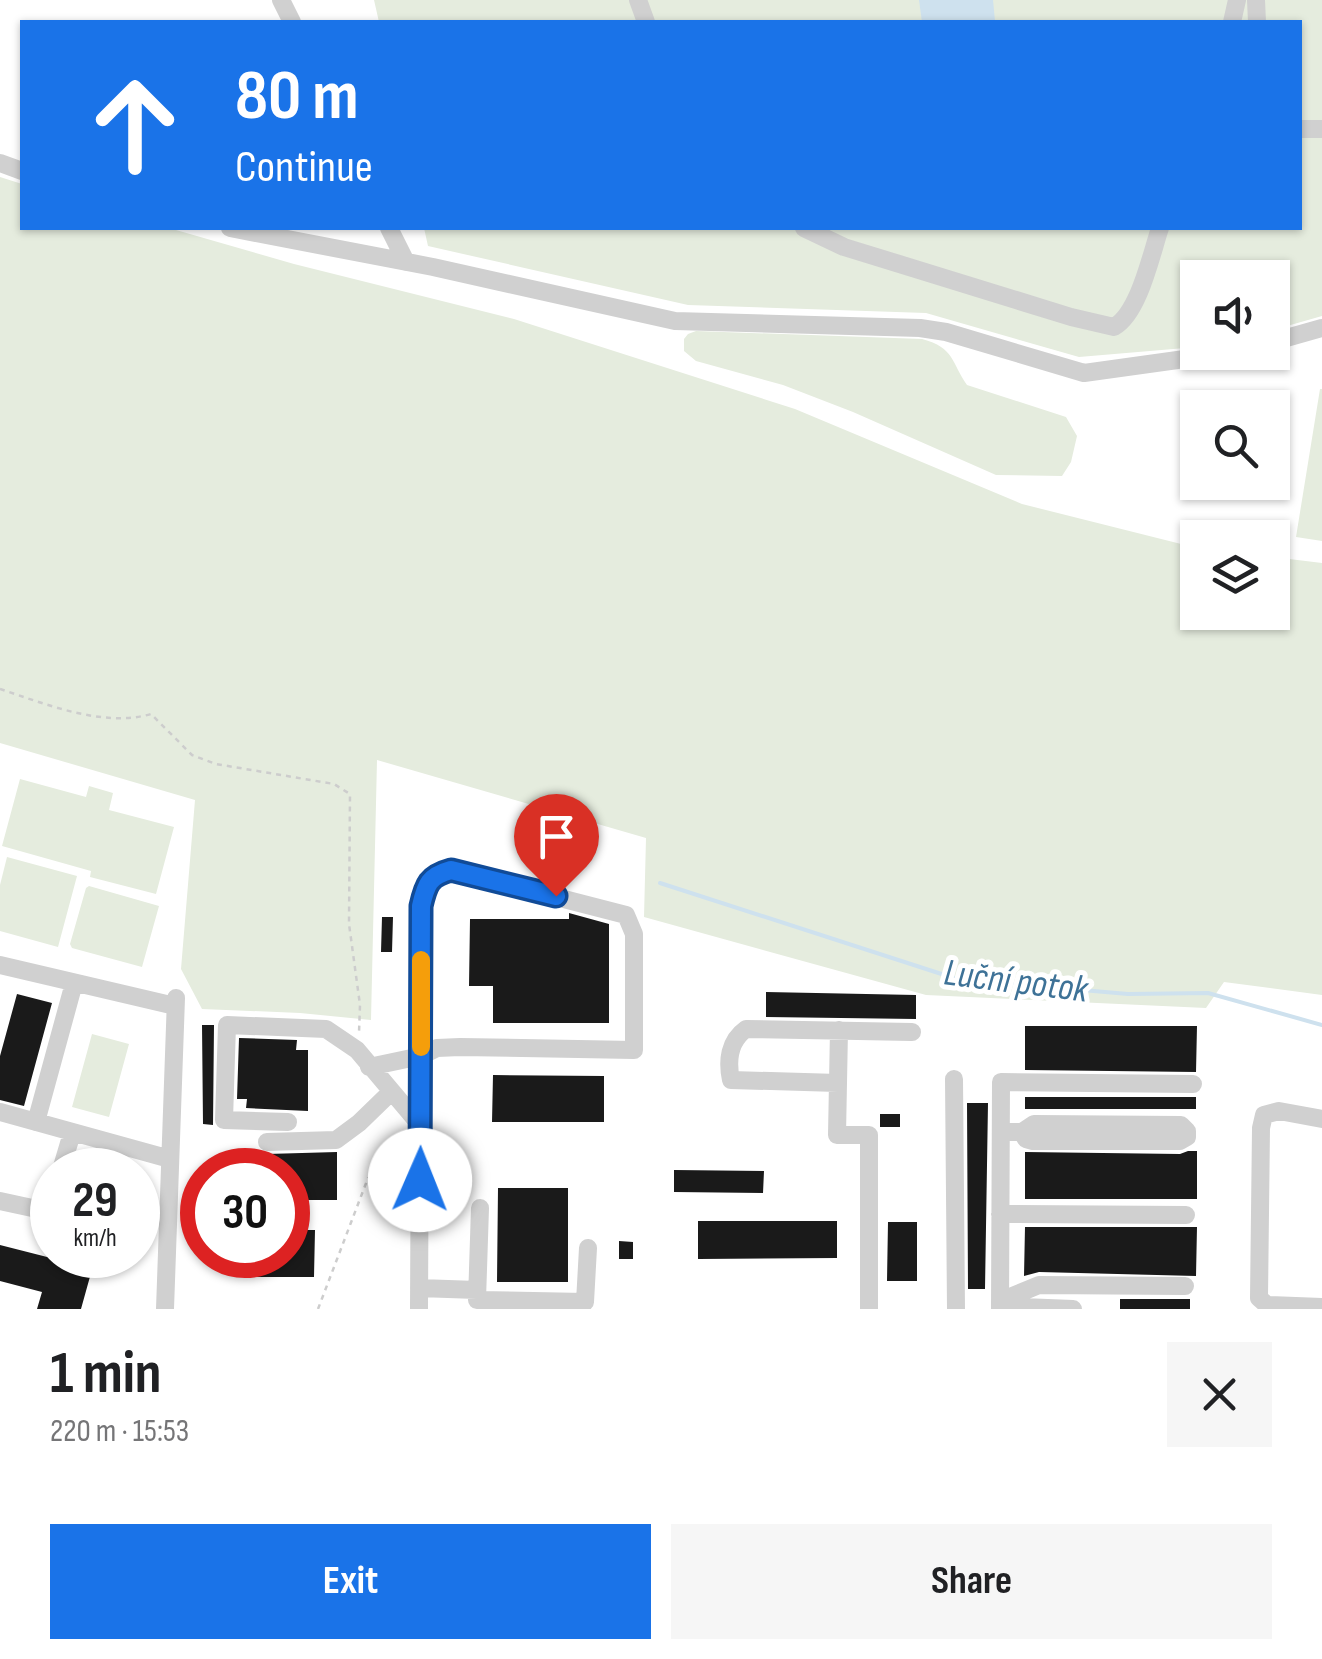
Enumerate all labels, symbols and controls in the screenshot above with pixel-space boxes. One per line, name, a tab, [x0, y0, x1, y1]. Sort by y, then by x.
text: 80 m	[235, 55, 359, 139]
icon: ahead	[70, 60, 200, 190]
text: Continue	[235, 140, 373, 195]
map controls	[1180, 260, 1290, 630]
button: sound	[1180, 260, 1290, 370]
button: search	[1180, 390, 1290, 500]
button: layers	[1180, 520, 1290, 630]
pin	[514, 794, 599, 897]
icon: arrive	[529, 809, 584, 864]
water label: Luční potok	[941, 950, 1092, 1013]
position arrow	[368, 1128, 472, 1232]
speed limit sign: 30	[180, 1148, 310, 1278]
text: 29	[72, 1171, 118, 1231]
text: km/h	[73, 1223, 117, 1254]
text: 1 min	[50, 1338, 162, 1410]
button: close	[1167, 1342, 1272, 1447]
text: 220 m · 15:53	[50, 1412, 189, 1451]
button: Exit	[50, 1524, 651, 1639]
button: Share	[671, 1524, 1272, 1639]

